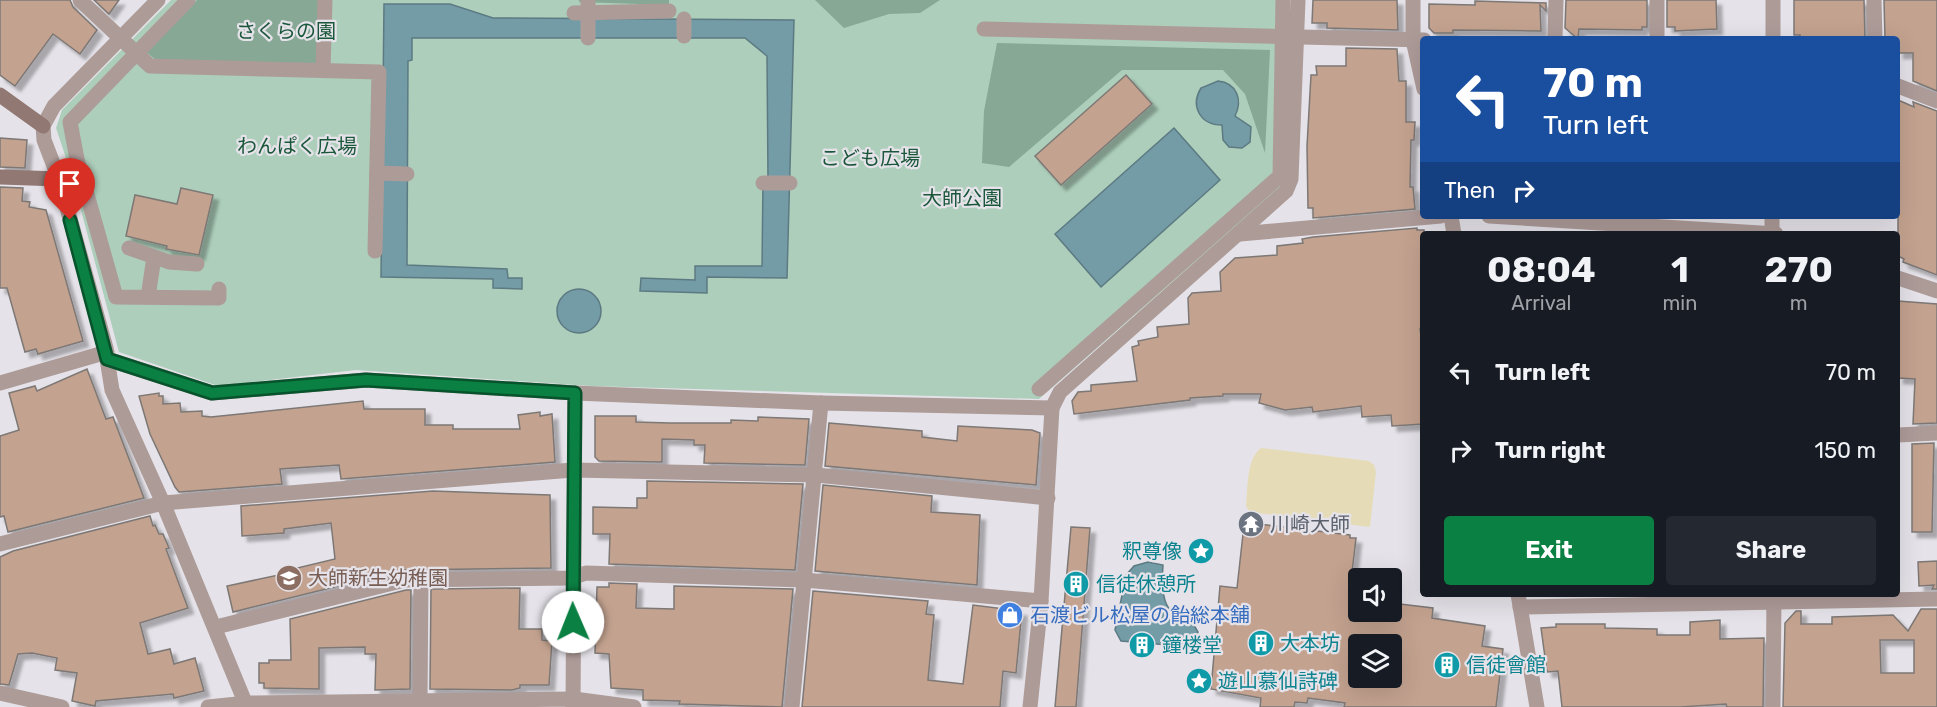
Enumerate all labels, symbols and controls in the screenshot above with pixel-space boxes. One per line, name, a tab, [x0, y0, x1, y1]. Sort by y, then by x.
park label: さくらの園	[236, 19, 336, 43]
text: 70 m	[1543, 58, 1643, 108]
icon: left	[1444, 60, 1522, 138]
text: Turn left	[1543, 109, 1648, 141]
park label: わんぱく広場	[237, 134, 357, 158]
park label: こども広場	[820, 146, 920, 170]
pin	[44, 158, 95, 220]
icon: arrive	[53, 167, 86, 200]
icon: right	[1507, 174, 1540, 207]
text: Then	[1444, 177, 1495, 204]
park label: 大師公園	[922, 186, 1002, 210]
text: 08:04	[1487, 248, 1596, 291]
text: 1	[1671, 248, 1689, 291]
text: 270	[1764, 248, 1833, 291]
text: Arrival	[1511, 291, 1571, 315]
text: min	[1663, 291, 1697, 315]
text: m	[1790, 291, 1808, 315]
icon: left	[1444, 356, 1477, 389]
text: Turn left	[1495, 359, 1590, 386]
text: 70 m	[1826, 359, 1876, 386]
icon: right	[1444, 434, 1477, 467]
text: Turn right	[1495, 437, 1605, 464]
text: 150 m	[1815, 437, 1876, 464]
temple icon: 川崎大師	[1236, 509, 1266, 539]
place label: 川崎大師	[1270, 512, 1350, 536]
button: Exit	[1444, 516, 1654, 585]
button: Share	[1666, 516, 1876, 585]
place icon: 釈尊像	[1186, 536, 1216, 566]
place label: 釈尊像	[1122, 539, 1182, 563]
school or university icon: 大師新生幼稚園	[274, 563, 304, 593]
place label: 大師新生幼稚園	[308, 566, 448, 590]
map controls	[1348, 568, 1402, 688]
button: sound	[1348, 568, 1402, 622]
building icon: 信徒休憩所	[1061, 569, 1091, 599]
place label: 信徒休憩所	[1096, 572, 1196, 596]
position arrow	[541, 590, 605, 654]
shop icon: 石渡ビル松屋の飴総本舗	[995, 600, 1025, 630]
place label: 石渡ビル松屋の飴総本舗	[1030, 603, 1250, 627]
building icon: 大本坊	[1246, 628, 1276, 658]
building icon: 鐘楼堂	[1127, 630, 1157, 660]
place label: 大本坊	[1280, 631, 1340, 655]
place label: 鐘楼堂	[1162, 633, 1222, 657]
button: layers	[1348, 634, 1402, 688]
building icon: 信徒會館	[1432, 650, 1462, 680]
place label: 信徒會館	[1466, 653, 1546, 677]
place icon: 遊山慕仙詩碑	[1184, 666, 1214, 696]
place label: 遊山慕仙詩碑	[1218, 669, 1338, 693]

